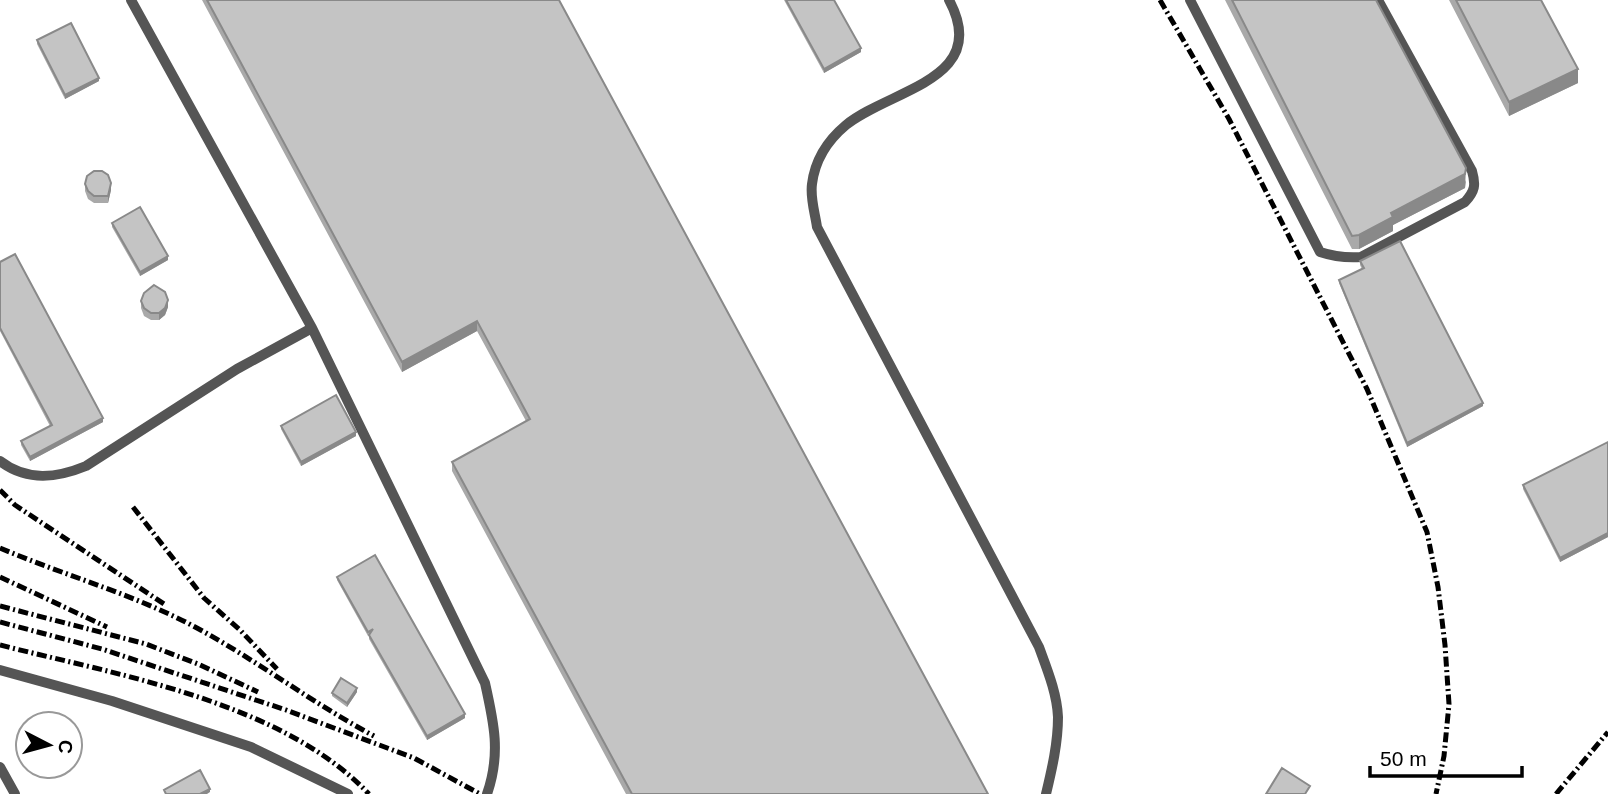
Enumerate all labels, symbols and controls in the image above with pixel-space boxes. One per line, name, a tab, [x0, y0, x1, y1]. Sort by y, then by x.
north arrow	[14, 710, 84, 780]
scale bar	[1370, 734, 1522, 778]
text: С	[54, 739, 77, 755]
text: 50 m	[1380, 747, 1427, 770]

